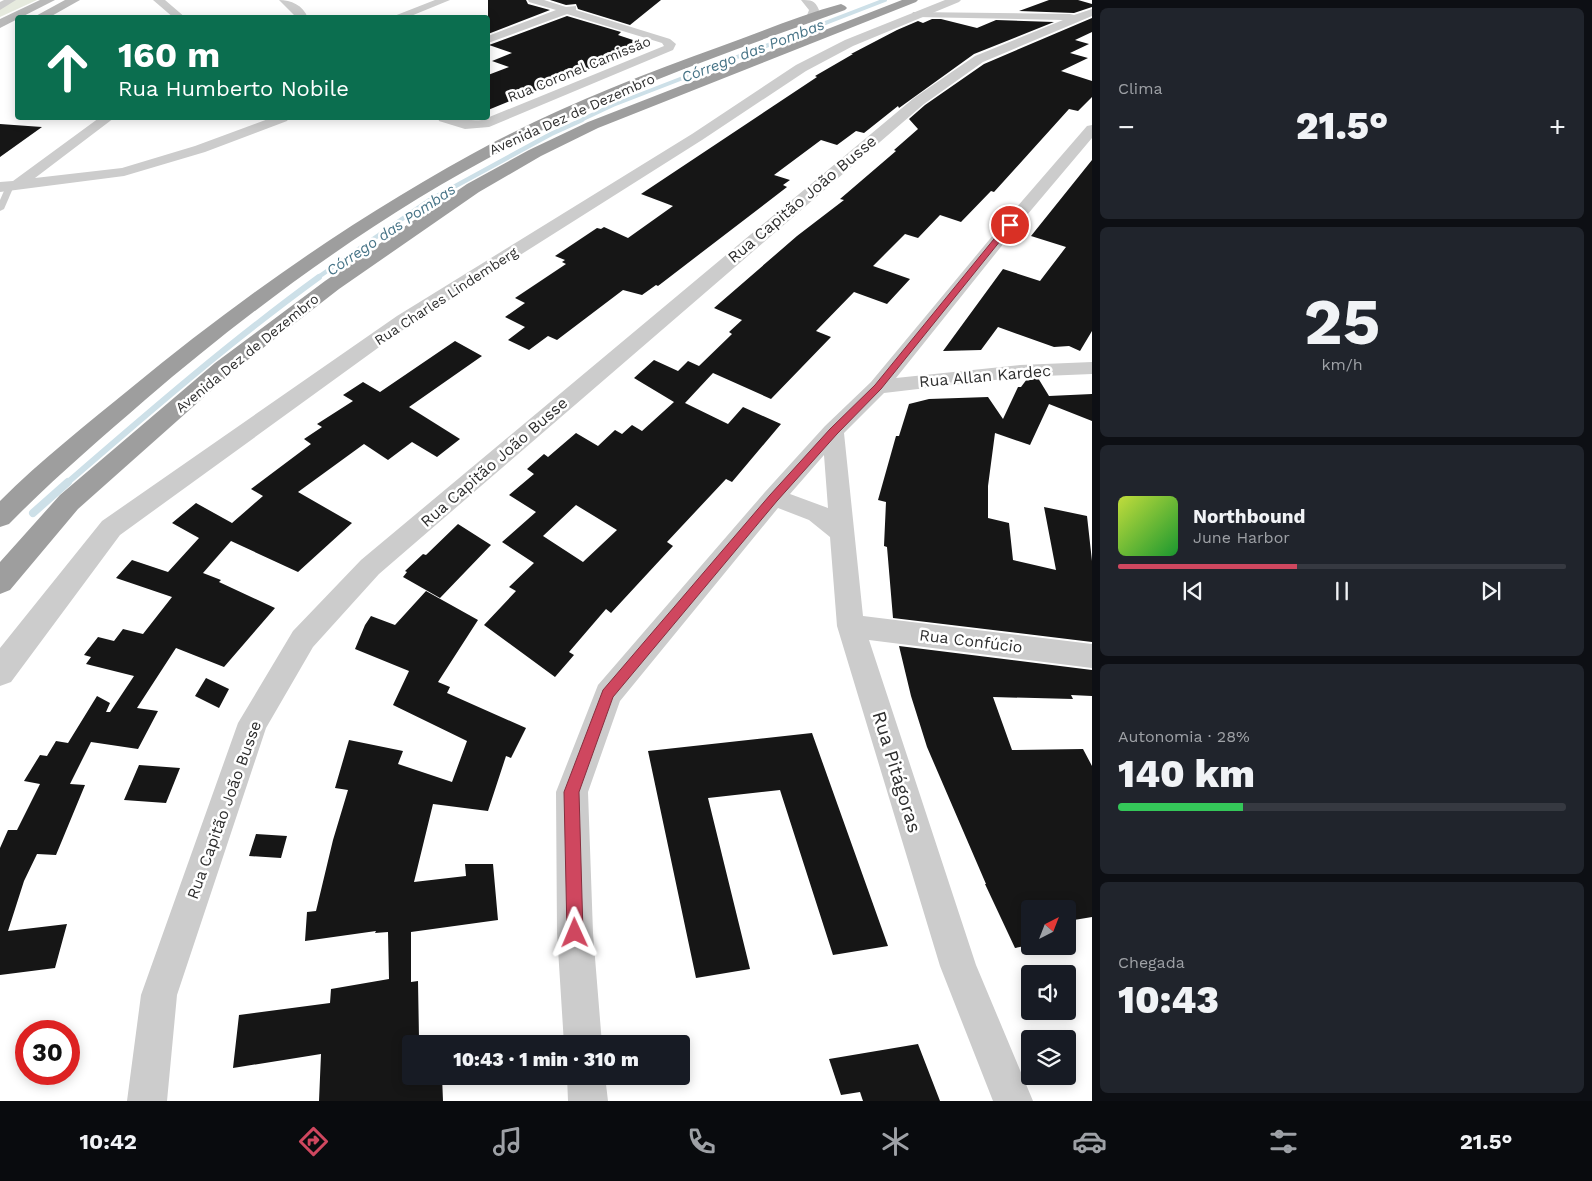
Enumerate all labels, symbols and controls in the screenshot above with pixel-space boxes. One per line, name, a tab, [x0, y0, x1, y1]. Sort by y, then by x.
water label: Córrego das Pombas	[679, 15, 827, 87]
street label: Rua Coronel Camissão	[505, 33, 653, 105]
text: 160 m	[118, 34, 220, 76]
icon: ahead	[35, 35, 100, 100]
street label: Avenida Dez de Dezembro	[487, 70, 657, 158]
text: Rua Humberto Nobile	[118, 76, 349, 101]
text: Clima	[1118, 79, 1162, 98]
text: 21.5°	[1296, 104, 1388, 148]
text: −	[1118, 110, 1135, 143]
text: +	[1549, 110, 1566, 143]
street label: Rua Capitão João Busse	[724, 131, 880, 267]
water label: Córrego das Pombas	[323, 180, 459, 280]
pin	[989, 204, 1031, 246]
icon: arrive	[996, 211, 1024, 239]
street label: Rua Charles Lindemberg	[372, 243, 521, 348]
text: 25	[1304, 284, 1380, 360]
street label: Avenida Dez de Dezembro	[172, 290, 322, 416]
text: km/h	[1321, 355, 1363, 374]
street label: Rua Allan Kardec	[918, 361, 1052, 391]
street label: Rua Capitão João Busse	[417, 393, 571, 531]
text: Northbound	[1193, 505, 1305, 528]
text: June Harbor	[1193, 528, 1290, 547]
icon: previous	[1179, 577, 1207, 605]
icon: pause	[1328, 577, 1356, 605]
icon: next	[1477, 577, 1505, 605]
street label: Rua Confúcio	[918, 625, 1024, 657]
street label: Rua Pitágoras	[868, 708, 926, 836]
street label: Rua Capitão João Busse	[183, 718, 265, 902]
text: Autonomia · 28%	[1118, 727, 1250, 746]
text: 140 km	[1118, 752, 1255, 796]
north arrow	[1021, 900, 1076, 955]
map controls	[1021, 900, 1076, 1085]
position arrow	[548, 906, 600, 958]
text: Chegada	[1118, 953, 1185, 972]
button: sound	[1021, 965, 1076, 1020]
text: 10:43	[1118, 978, 1219, 1022]
speed limit sign: 30	[15, 1020, 80, 1085]
button: layers	[1021, 1030, 1076, 1085]
text: 10:43 · 1 min · 310 m	[453, 1048, 639, 1071]
icon: directions	[296, 1124, 331, 1159]
icon: music	[490, 1124, 525, 1159]
icon: phone	[684, 1124, 719, 1159]
icon: climate	[878, 1124, 913, 1159]
icon: car	[1072, 1124, 1107, 1159]
icon: filters	[1266, 1124, 1301, 1159]
text: 10:42	[79, 1129, 137, 1154]
text: 21.5°	[1460, 1129, 1512, 1154]

